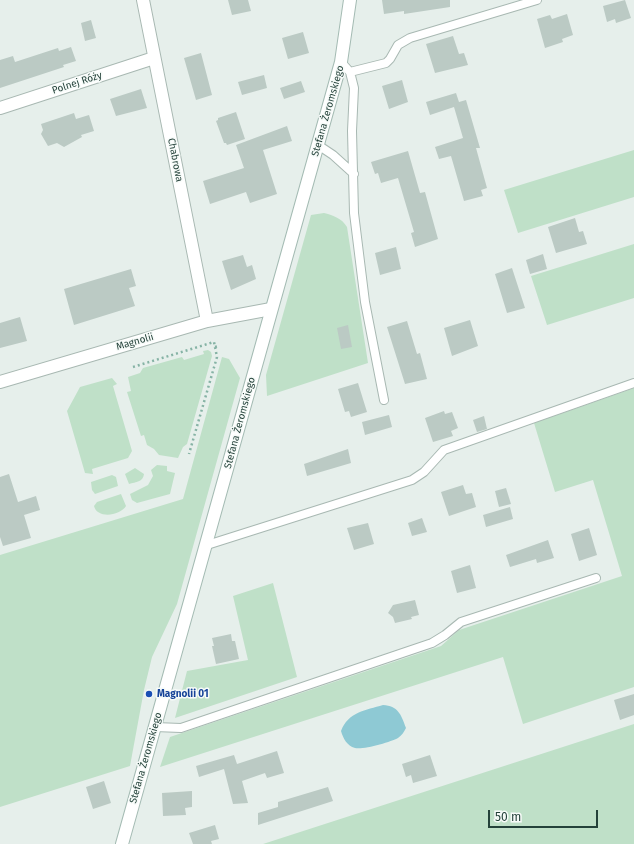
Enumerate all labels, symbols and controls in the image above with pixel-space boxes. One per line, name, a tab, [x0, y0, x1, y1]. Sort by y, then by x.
street label: Stefana Żeromskiego	[309, 64, 347, 158]
street label: Polnej Róży	[50, 69, 104, 97]
street label: Chabrowa	[165, 137, 185, 183]
street label: Magnolii	[115, 331, 155, 353]
street label: Stefana Żeromskiego	[222, 376, 258, 470]
place label: Magnolii 01	[157, 688, 209, 700]
marker: Magnolii 01	[144, 689, 154, 699]
street label: Stefana Żeromskiego	[127, 711, 165, 805]
scale bar	[490, 802, 600, 828]
text: 50 m	[495, 810, 521, 824]

